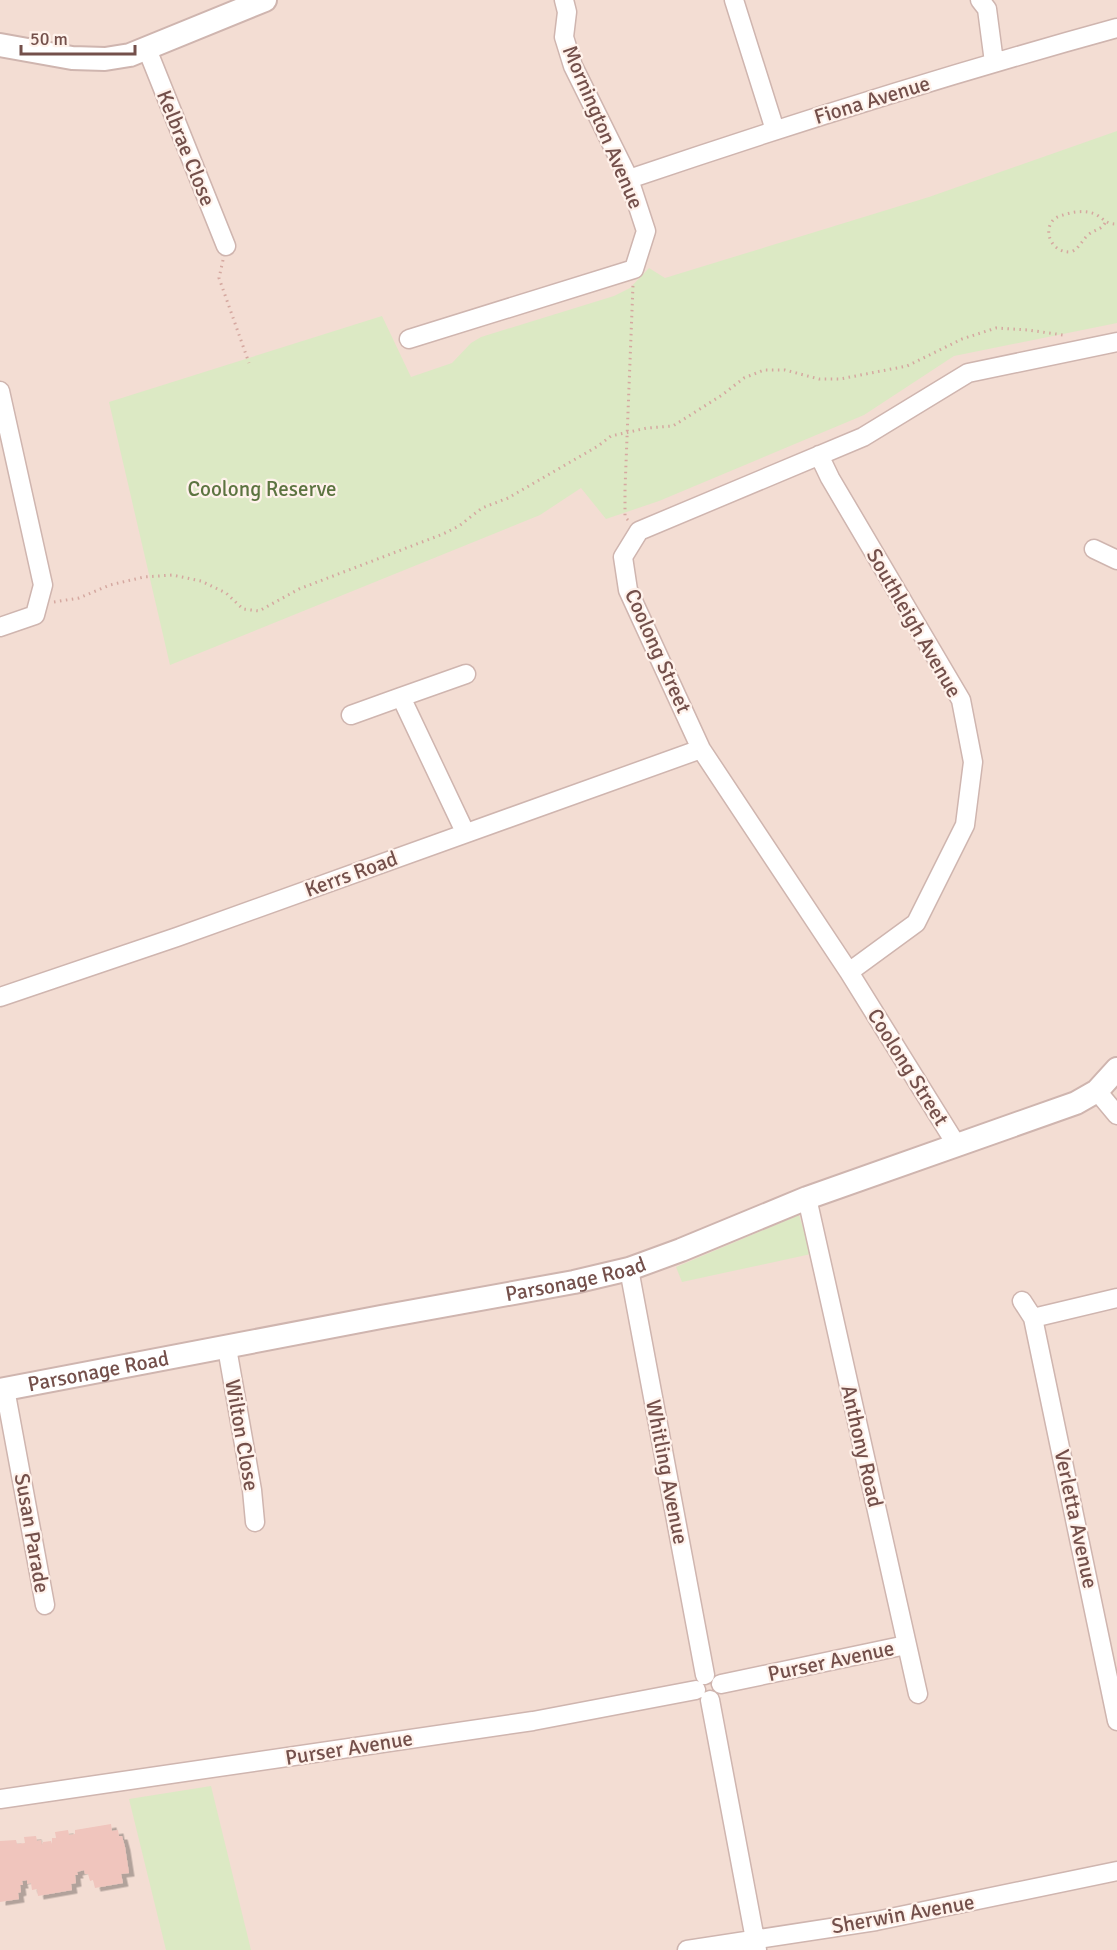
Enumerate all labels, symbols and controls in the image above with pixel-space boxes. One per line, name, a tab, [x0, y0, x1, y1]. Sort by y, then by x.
scale bar	[21, 18, 135, 56]
text: 50 m	[30, 28, 68, 50]
street label: Mornington Avenue	[557, 41, 649, 213]
street label: Fiona Avenue	[811, 70, 933, 130]
street label: Kelbrae Close	[151, 86, 221, 210]
park label: Coolong Reserve	[187, 476, 337, 502]
street label: Southleigh Avenue	[861, 544, 967, 702]
street label: Coolong Street	[619, 585, 697, 717]
street label: Kerrs Road	[301, 845, 401, 903]
street label: Coolong Street	[862, 1004, 954, 1130]
street label: Parsonage Road	[503, 1251, 649, 1307]
street label: Parsonage Road	[25, 1345, 171, 1397]
street label: Wilton Close	[219, 1377, 265, 1493]
street label: Anthony Road	[835, 1382, 889, 1510]
street label: Whitling Avenue	[640, 1397, 694, 1547]
street label: Verletta Avenue	[1049, 1447, 1103, 1591]
street label: Susan Parade	[9, 1471, 55, 1595]
street label: Purser Avenue	[765, 1635, 897, 1687]
street label: Purser Avenue	[283, 1725, 415, 1771]
street label: Sherwin Avenue	[829, 1889, 977, 1939]

